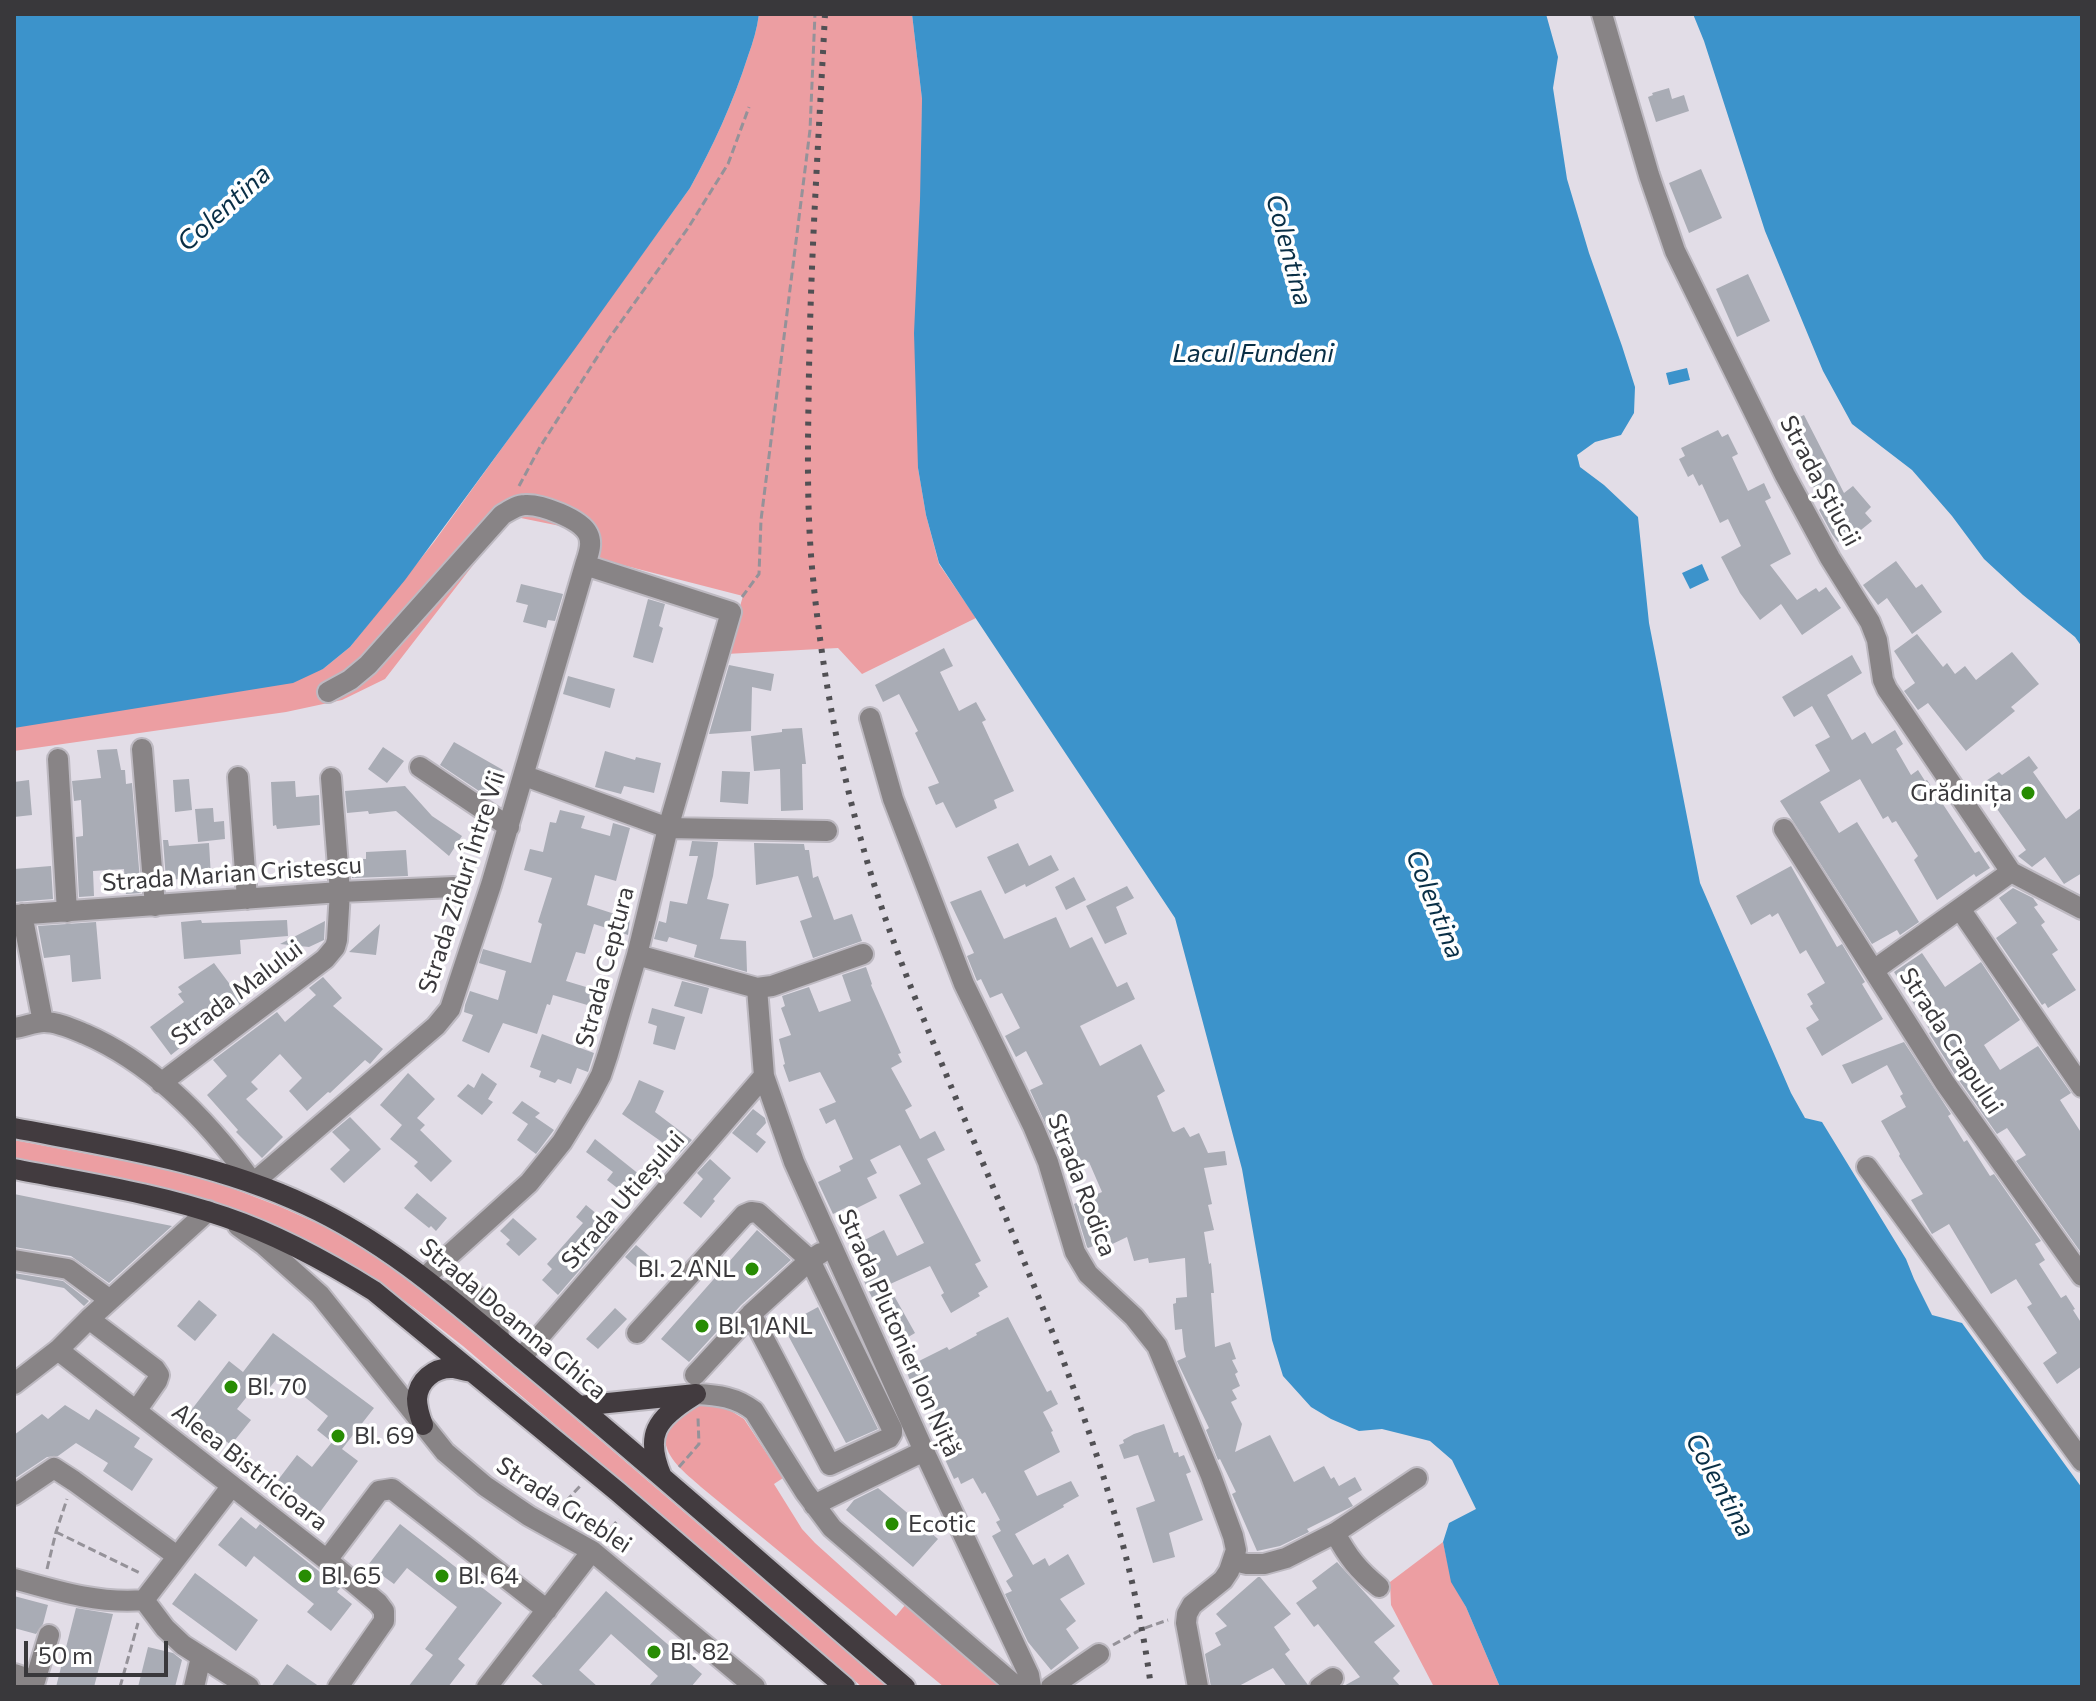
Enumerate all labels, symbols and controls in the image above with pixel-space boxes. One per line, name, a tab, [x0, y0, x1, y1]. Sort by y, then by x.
water label: Colentina	[171, 158, 277, 258]
water label: Colentina	[1259, 191, 1319, 309]
water label: Lacul Fundeni	[1172, 337, 1334, 369]
street label: Strada Știucii	[1773, 411, 1867, 551]
street label: Strada Ziduri Între Vii	[412, 767, 512, 997]
place label: Grădinița	[1910, 779, 2012, 807]
marker: Grădinița	[2019, 784, 2037, 802]
water label: Colentina	[1399, 845, 1471, 963]
street label: Strada Marian Cristescu	[101, 851, 363, 897]
street label: Strada Ceptura	[570, 884, 640, 1050]
street label: Strada Malului	[166, 934, 308, 1052]
street label: Strada Crapului	[1893, 963, 2009, 1119]
street label: Strada Rodica	[1042, 1110, 1122, 1260]
street label: Strada Utieșului	[555, 1125, 691, 1275]
street label: Strada Plutonier Ion Niță	[831, 1205, 967, 1461]
street label: Strada Doamna Ghica	[414, 1232, 612, 1406]
place label: Bl. 2 ANL	[638, 1255, 736, 1283]
marker: Bl. 2 ANL	[743, 1260, 761, 1278]
place label: Bl. 1 ANL	[718, 1312, 813, 1340]
marker: Bl. 1 ANL	[693, 1317, 711, 1335]
place label: Bl. 70	[247, 1373, 307, 1401]
marker: Bl. 70	[222, 1378, 240, 1396]
street label: Aleea Bistricioara	[166, 1397, 334, 1537]
place label: Bl. 69	[354, 1422, 415, 1450]
marker: Bl. 69	[329, 1427, 347, 1445]
water label: Colentina	[1679, 1427, 1761, 1543]
street label: Strada Greblei	[491, 1451, 637, 1559]
place label: Ecotic	[908, 1510, 976, 1538]
marker: Ecotic	[883, 1515, 901, 1533]
place label: Bl. 65	[321, 1562, 381, 1590]
place label: Bl. 64	[458, 1562, 519, 1590]
marker: Bl. 65	[296, 1567, 314, 1585]
marker: Bl. 64	[433, 1567, 451, 1585]
scale bar	[28, 1625, 172, 1675]
place label: Bl. 82	[670, 1638, 730, 1666]
text: 50 m	[38, 1640, 93, 1669]
marker: Bl. 82	[645, 1643, 663, 1661]

